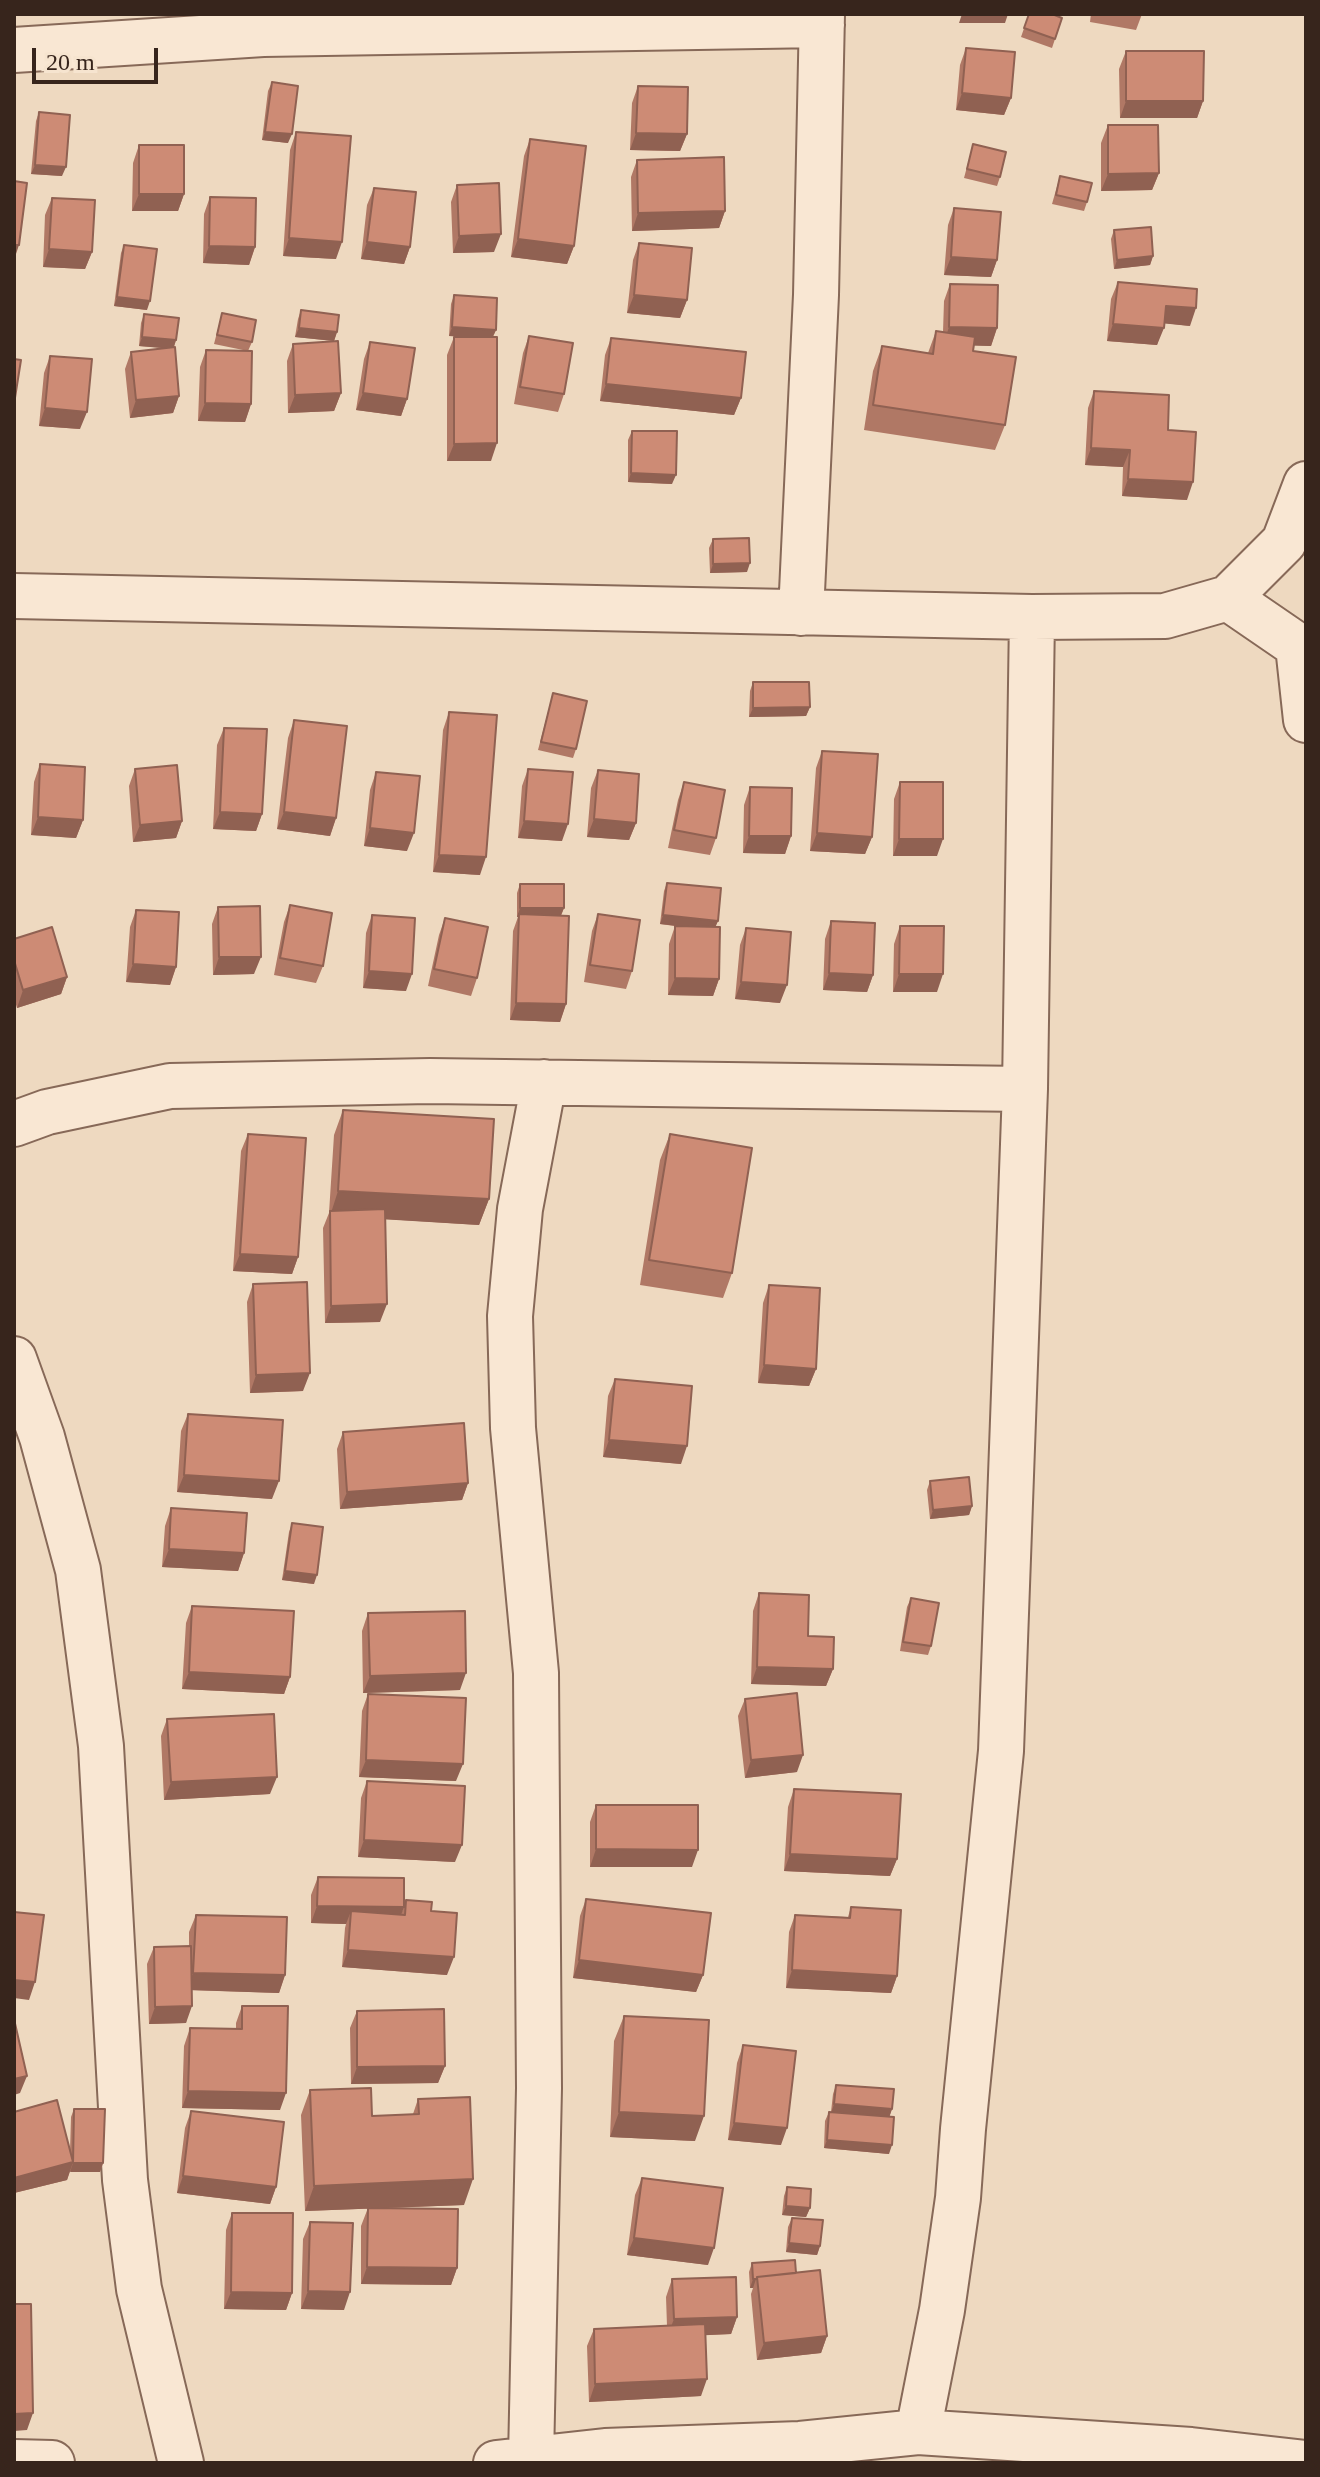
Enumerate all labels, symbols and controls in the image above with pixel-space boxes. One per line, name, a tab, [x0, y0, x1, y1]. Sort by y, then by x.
scale bar	[36, 32, 162, 82]
text: 20 m	[46, 49, 95, 75]

